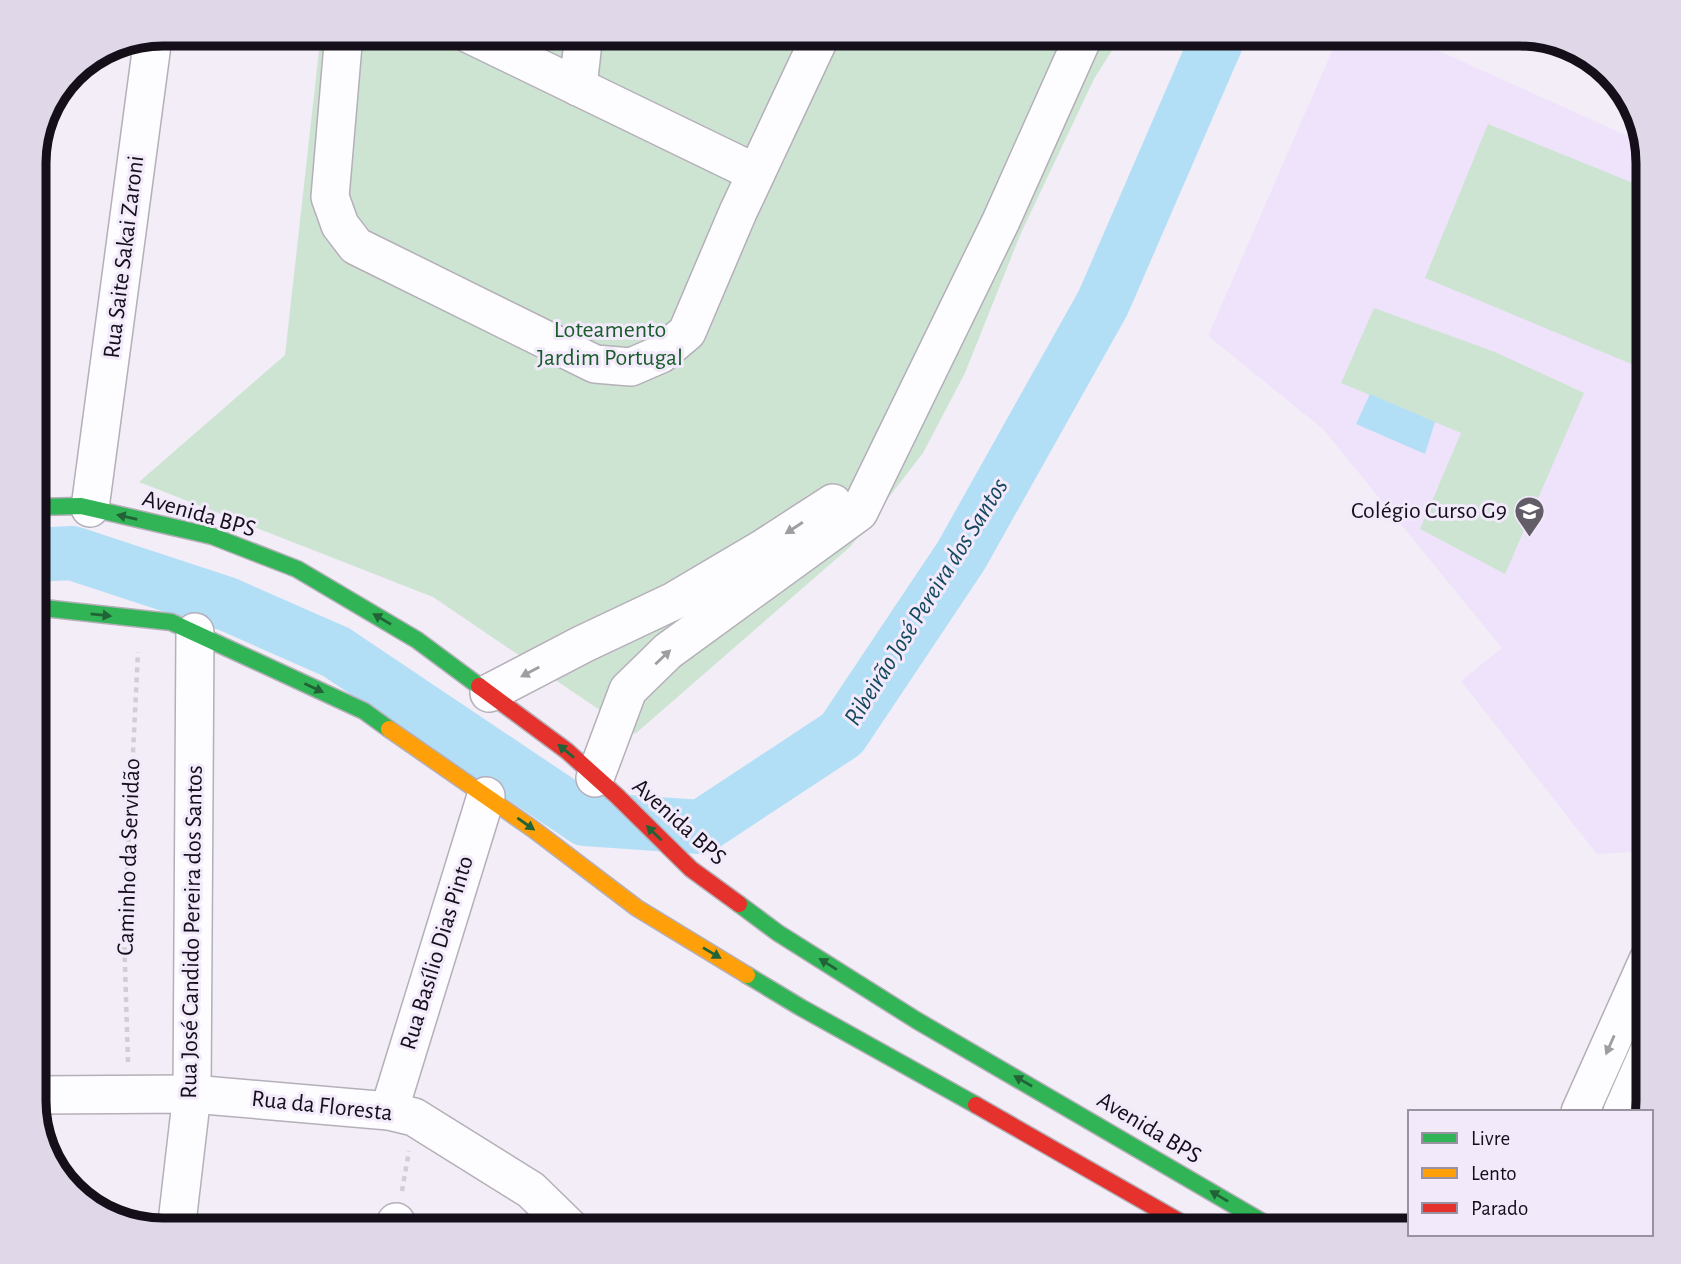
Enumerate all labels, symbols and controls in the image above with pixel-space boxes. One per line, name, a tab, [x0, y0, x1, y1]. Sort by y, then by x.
street label: Rua Saite Sakai Zaroni	[100, 154, 148, 360]
park label: Loteamento Jardim Portugal	[537, 318, 683, 370]
water label: Ribeirão José Pereira dos Santos	[839, 474, 1013, 730]
street label: Avenida BPS	[140, 486, 258, 542]
school or university icon: Colégio Curso G9	[1513, 494, 1547, 538]
place label: Colégio Curso G9	[1351, 499, 1507, 523]
one-way arrow	[116, 511, 138, 522]
one-way arrow	[784, 522, 804, 535]
one-way arrow	[91, 610, 113, 621]
one-way arrow	[372, 612, 391, 625]
one-way arrow	[654, 649, 672, 665]
one-way arrow	[520, 666, 540, 678]
one-way arrow	[304, 682, 324, 694]
one-way arrow	[557, 744, 575, 759]
street label: Caminho da Servidão	[114, 758, 144, 956]
street label: Rua José Candido Pereira dos Santos	[177, 765, 207, 1099]
street label: Avenida BPS	[628, 774, 730, 870]
one-way arrow	[517, 817, 535, 831]
one-way arrow	[646, 824, 663, 841]
street label: Rua Basílio Dias Pinto	[396, 853, 478, 1053]
one-way arrow	[703, 947, 722, 960]
one-way arrow	[819, 957, 837, 971]
one-way arrow	[1604, 1034, 1615, 1055]
one-way arrow	[1013, 1075, 1033, 1087]
street label: Rua da Floresta	[250, 1087, 394, 1125]
street label: Avenida BPS	[1093, 1088, 1205, 1168]
legend	[1408, 1110, 1653, 1236]
text: Livre	[1471, 1128, 1510, 1149]
text: Lento	[1471, 1163, 1517, 1184]
one-way arrow	[1210, 1190, 1229, 1202]
text: Parado	[1471, 1198, 1528, 1219]

